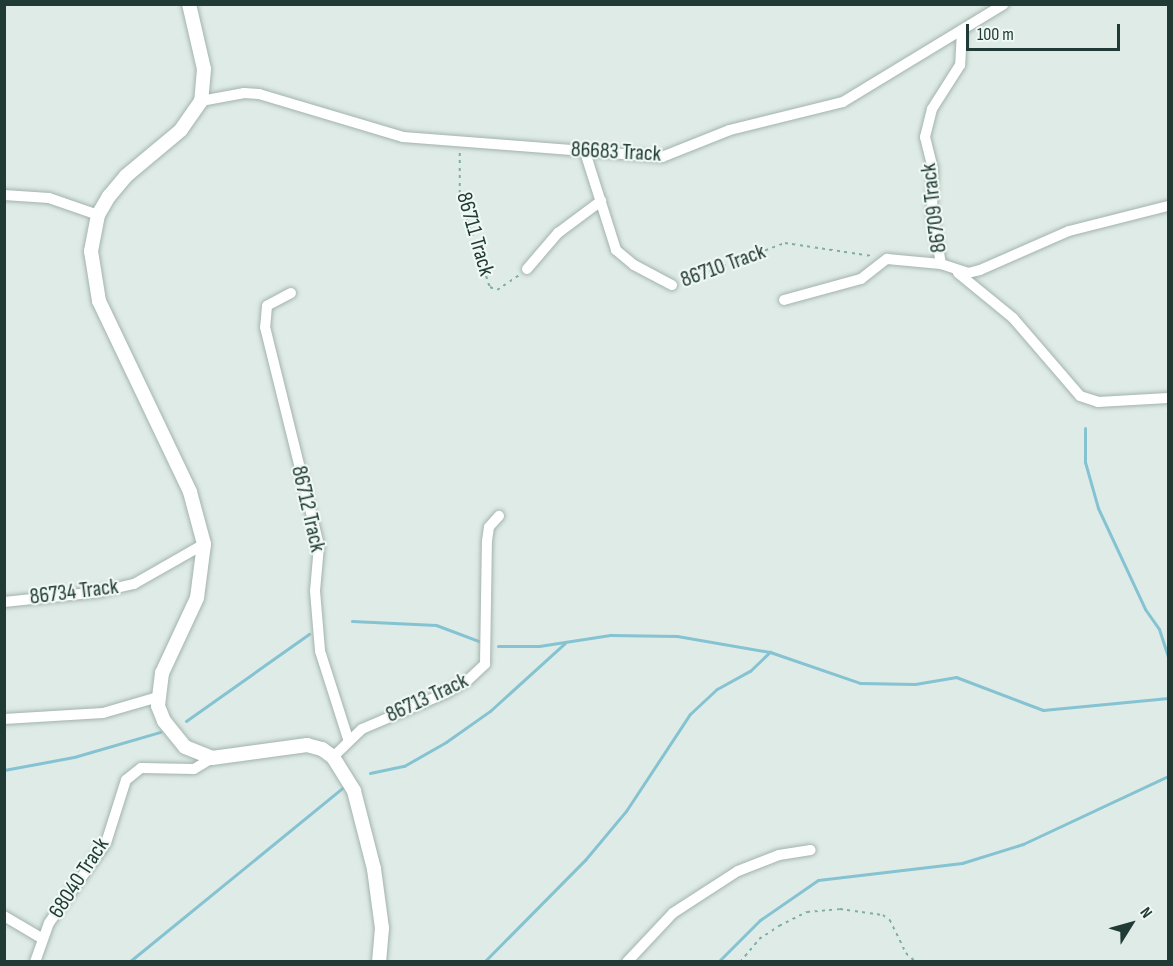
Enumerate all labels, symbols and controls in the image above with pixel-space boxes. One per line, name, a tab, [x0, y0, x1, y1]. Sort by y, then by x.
scale bar	[969, 12, 1124, 50]
text: 100 m	[977, 24, 1014, 45]
street label: 86683 Track	[570, 136, 662, 168]
street label: 86709 Track	[915, 162, 953, 254]
street label: 86711 Track	[450, 189, 500, 279]
street label: 86710 Track	[677, 239, 769, 293]
street label: 86712 Track	[285, 463, 331, 555]
street label: 86734 Track	[28, 573, 120, 611]
street label: 86713 Track	[382, 668, 472, 728]
street label: 68040 Track	[43, 833, 115, 923]
north arrow	[1101, 894, 1161, 954]
text: N	[1136, 904, 1156, 922]

